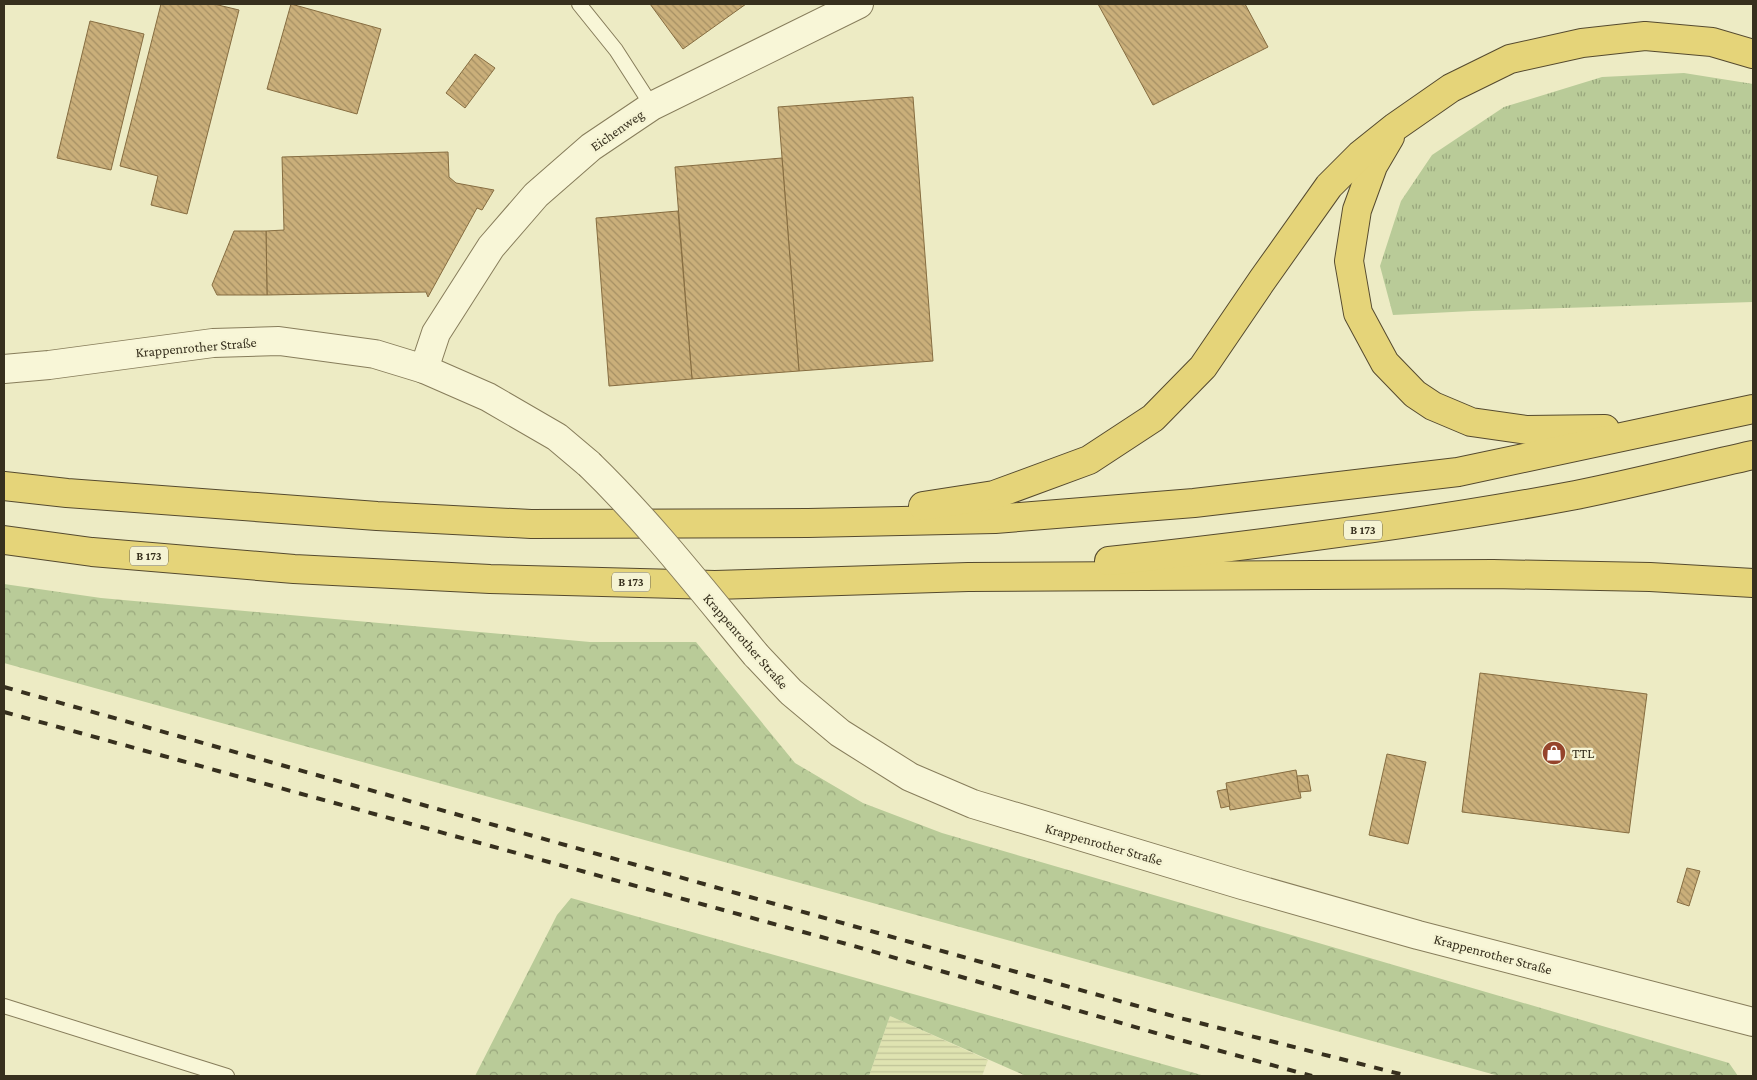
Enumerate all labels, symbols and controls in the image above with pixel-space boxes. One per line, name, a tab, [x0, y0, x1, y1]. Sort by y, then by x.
street label: Eichenweg	[587, 106, 647, 154]
street label: Krappenrother Straße	[135, 334, 257, 360]
road number: B 173	[1344, 520, 1382, 540]
road number: B 173	[130, 546, 168, 566]
road number: B 173	[612, 572, 650, 592]
street label: Krappenrother Straße	[700, 590, 792, 692]
shop icon: TTL	[1541, 740, 1567, 766]
place label: TTL	[1572, 745, 1594, 761]
street label: Krappenrother Straße	[1043, 820, 1165, 868]
street label: Krappenrother Straße	[1432, 931, 1554, 977]

